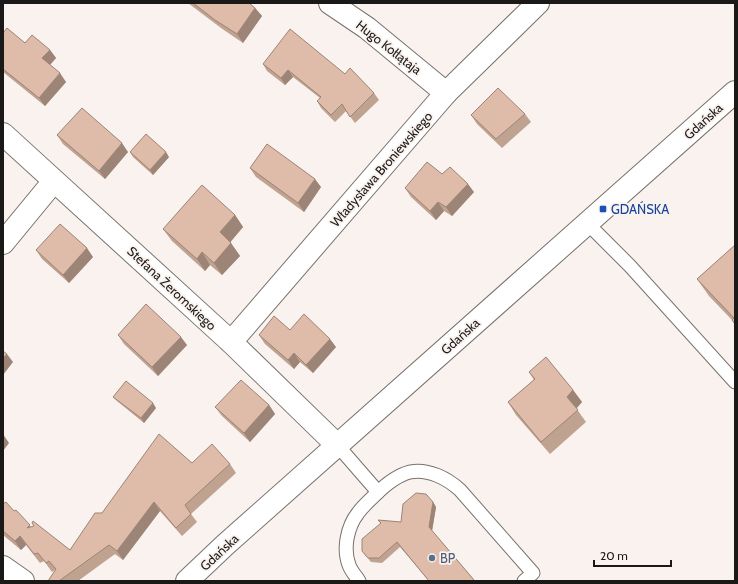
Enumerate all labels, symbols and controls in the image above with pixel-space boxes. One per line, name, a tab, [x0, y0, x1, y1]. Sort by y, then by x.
street label: Hugo Kołłątaja	[353, 17, 425, 79]
street label: Gdańska	[680, 99, 726, 143]
street label: Władysława Broniewskiego	[327, 108, 435, 230]
place label: GDAŃSKA	[611, 200, 669, 217]
marker: GDAŃSKA	[598, 204, 608, 214]
street label: Stefana Żeromskiego	[124, 243, 220, 333]
street label: Gdańska	[437, 314, 483, 358]
street label: Gdańska	[196, 530, 242, 574]
scale bar	[594, 542, 671, 568]
text: 20 m	[600, 548, 628, 563]
place label: BP	[440, 550, 456, 566]
marker: BP	[427, 553, 437, 563]

